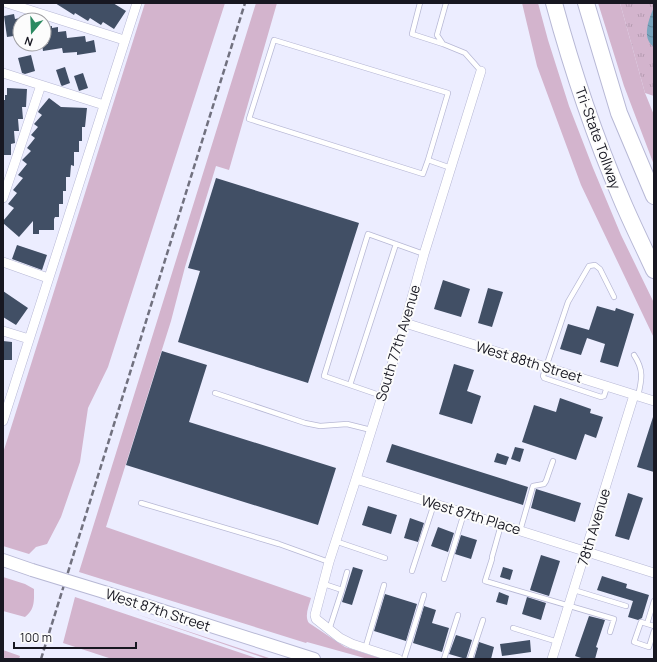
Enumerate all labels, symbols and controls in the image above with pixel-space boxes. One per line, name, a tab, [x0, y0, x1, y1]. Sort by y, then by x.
north arrow	[12, 12, 52, 52]
text: N	[22, 34, 35, 50]
street label: Tri-State Tollway	[571, 84, 626, 192]
street label: South 77th Avenue	[371, 282, 424, 404]
street label: West 88th Street	[474, 336, 585, 387]
street label: 78th Avenue	[573, 486, 614, 568]
street label: West 87th Place	[419, 490, 523, 539]
street label: West 87th Street	[103, 584, 213, 636]
scale bar	[14, 624, 136, 650]
text: 100 m	[20, 629, 52, 646]

